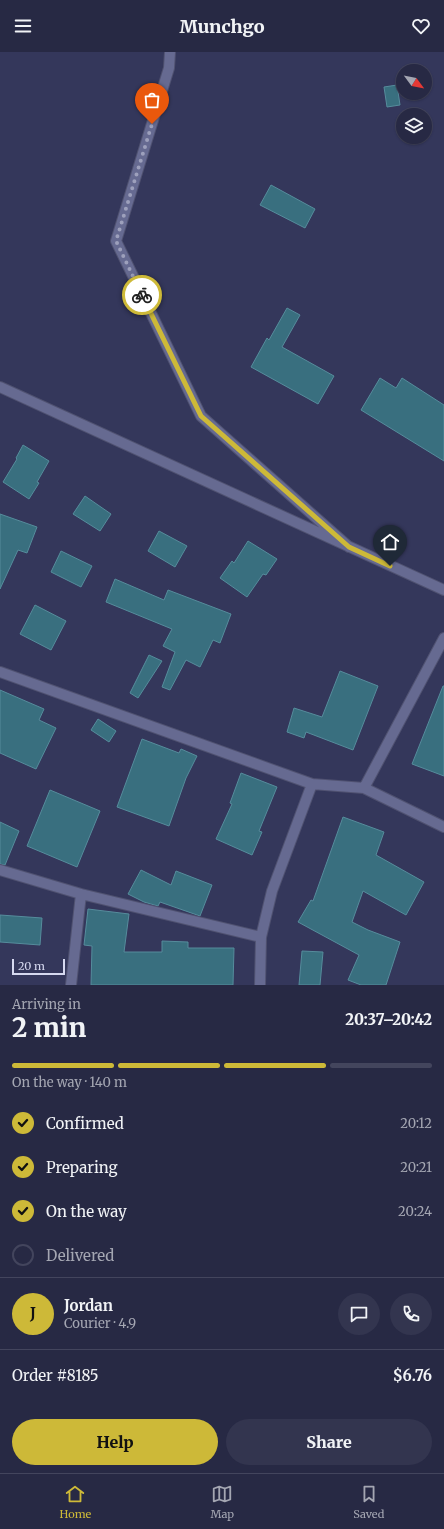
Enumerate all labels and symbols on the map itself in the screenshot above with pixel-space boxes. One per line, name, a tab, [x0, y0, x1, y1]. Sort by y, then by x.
north arrow	[396, 64, 432, 100]
pin	[135, 83, 169, 124]
courier	[122, 275, 162, 315]
pin	[373, 525, 407, 566]
scale bar	[12, 957, 65, 976]

